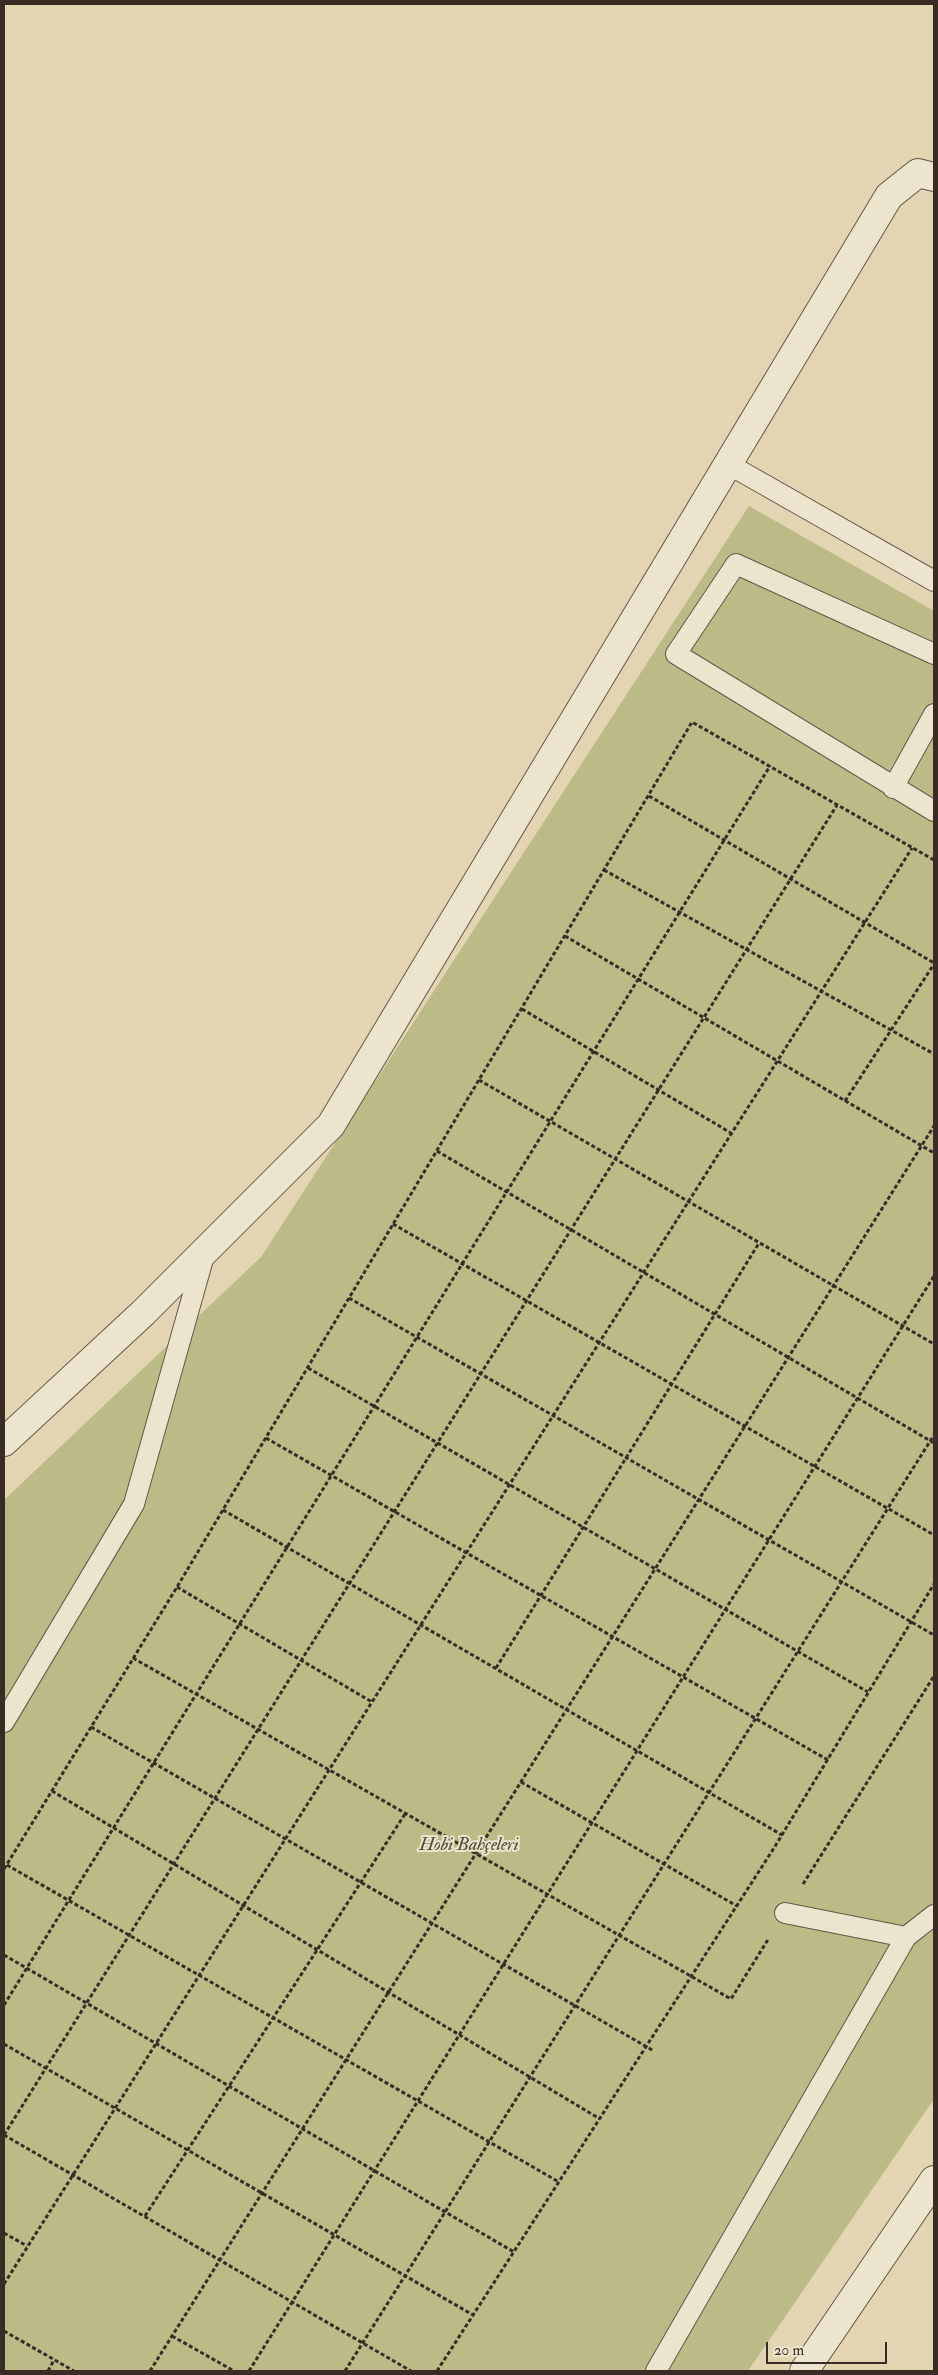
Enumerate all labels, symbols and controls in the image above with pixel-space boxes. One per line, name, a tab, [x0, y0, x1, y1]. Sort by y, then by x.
park label: Hobi Bahçeleri	[419, 1835, 519, 1857]
scale bar	[768, 2332, 889, 2364]
text: 20 m	[774, 2341, 804, 2360]

